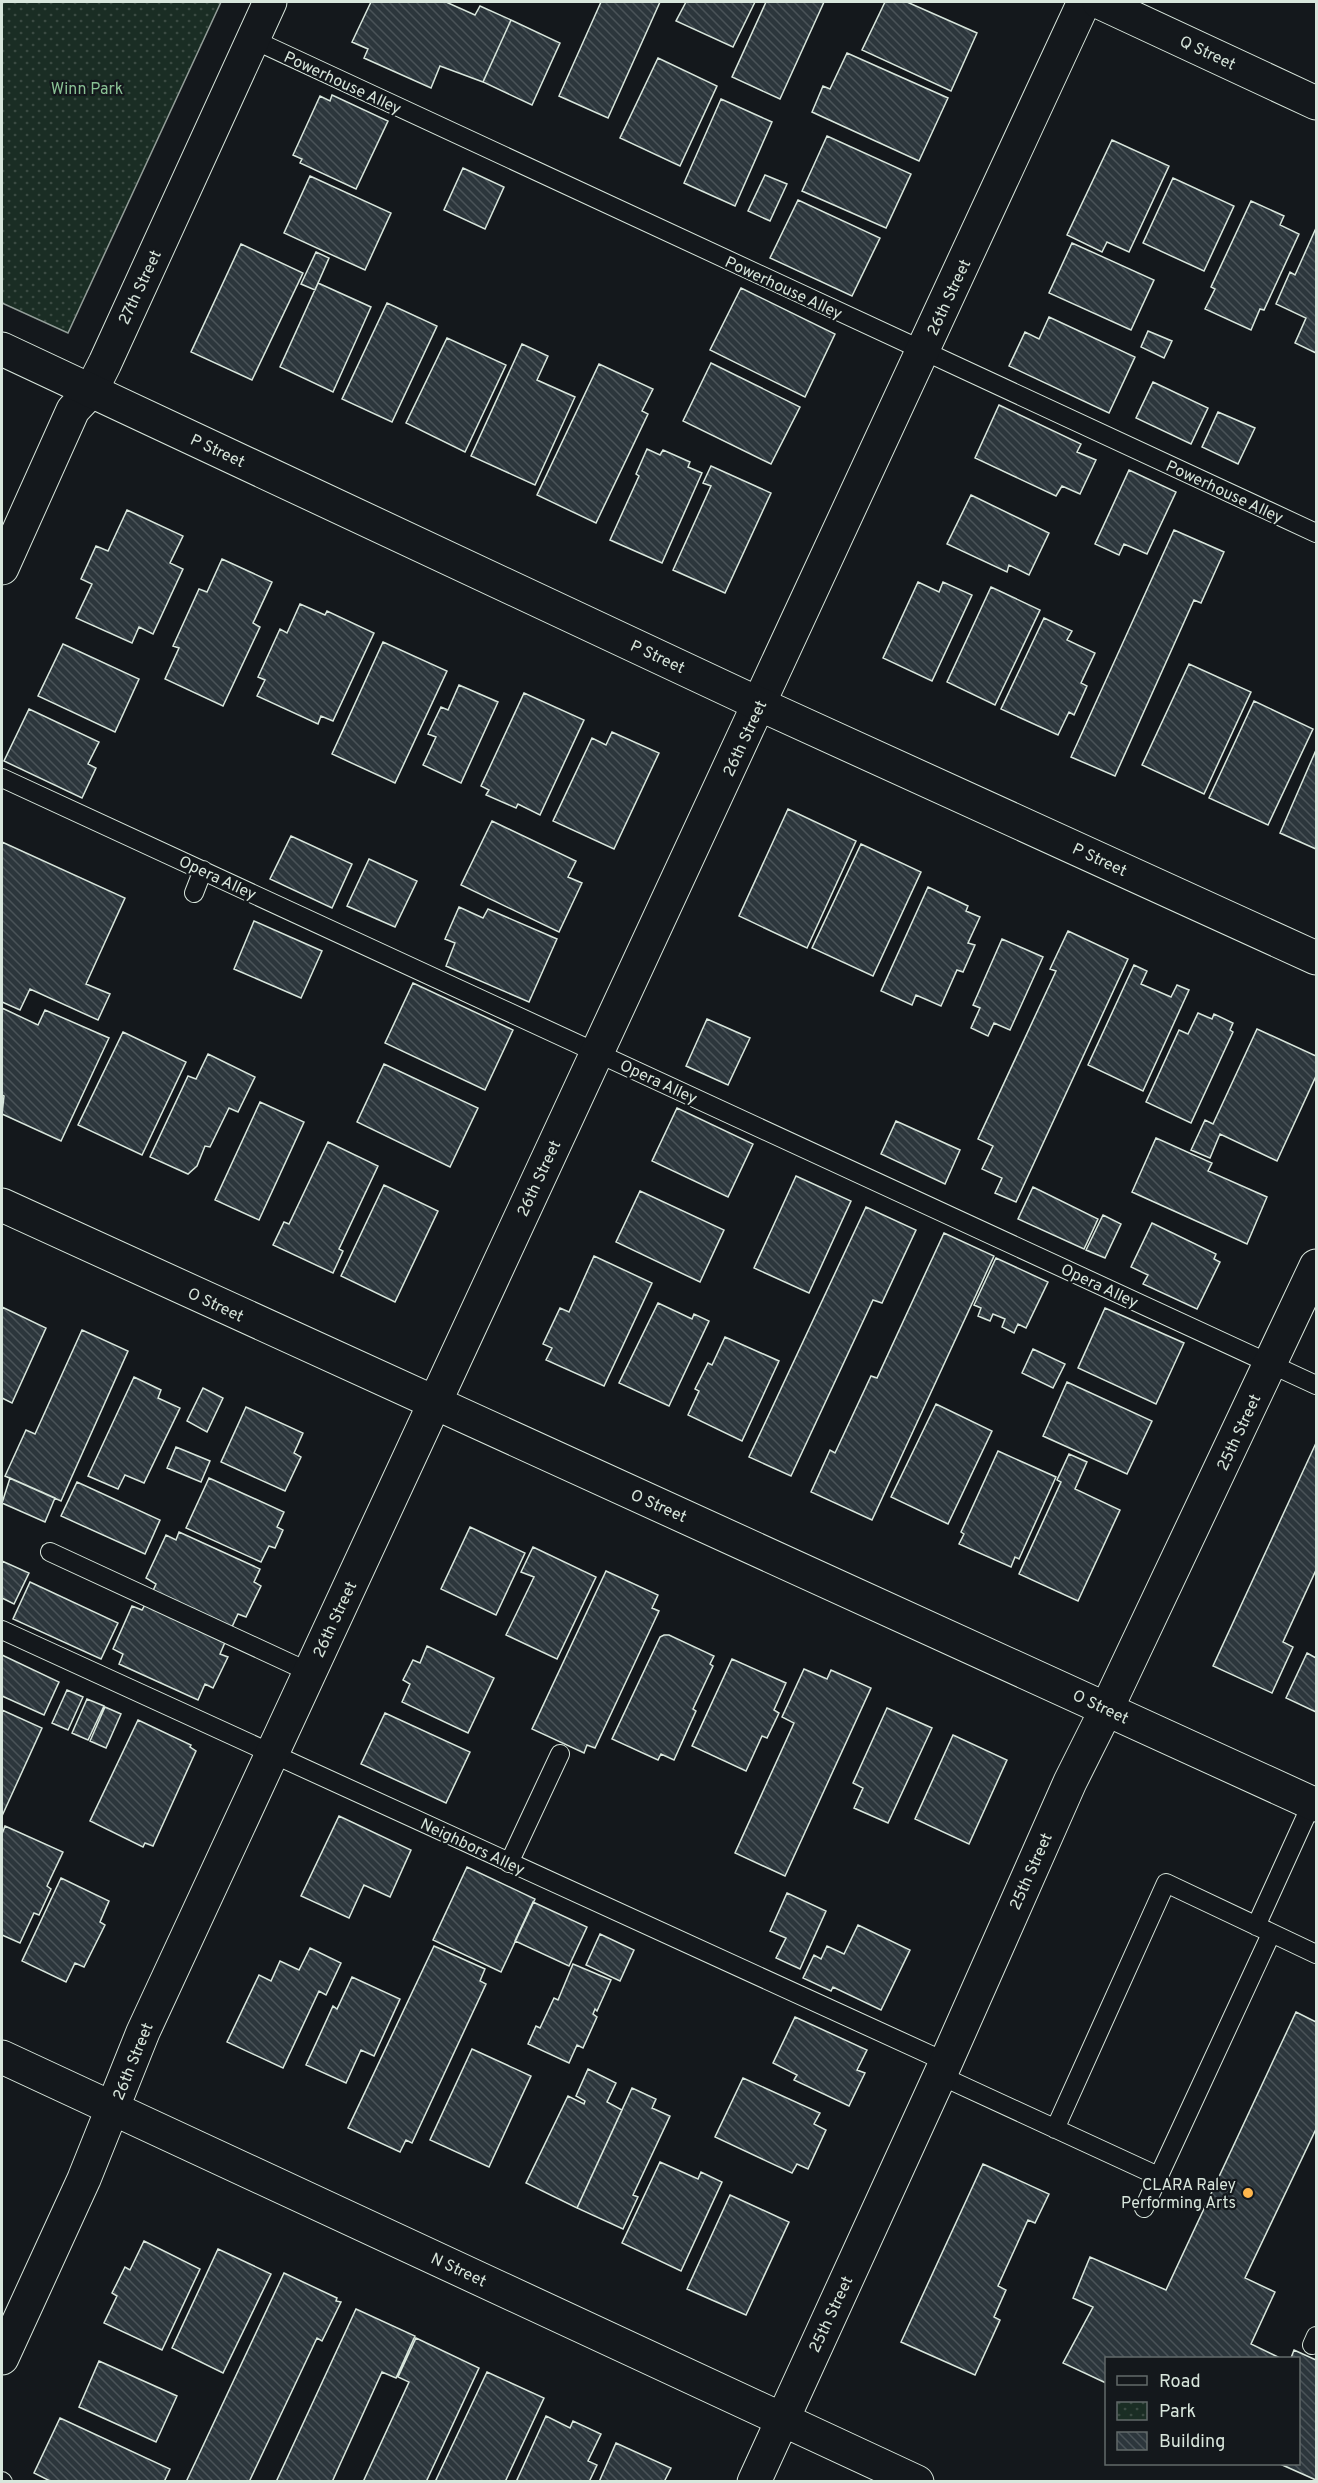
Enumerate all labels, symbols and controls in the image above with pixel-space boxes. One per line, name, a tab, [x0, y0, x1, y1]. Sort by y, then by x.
street label: Q Street	[1176, 32, 1238, 75]
street label: Powerhouse Alley	[280, 48, 404, 120]
park label: Winn Park	[51, 80, 123, 100]
street label: 27th Street	[115, 247, 167, 328]
street label: Powerhouse Alley	[721, 253, 845, 325]
street label: 26th Street	[923, 257, 976, 339]
street label: P Street	[187, 431, 248, 473]
street label: Powerhouse Alley	[1162, 457, 1286, 529]
street label: P Street	[627, 637, 688, 679]
street label: 26th Street	[719, 698, 772, 780]
street label: P Street	[1069, 840, 1130, 882]
street label: Opera Alley	[175, 852, 259, 905]
street label: Opera Alley	[616, 1056, 700, 1109]
street label: 26th Street	[513, 1138, 566, 1220]
street label: Opera Alley	[1057, 1260, 1141, 1313]
street label: O Street	[184, 1284, 246, 1327]
street label: 25th Street	[1213, 1391, 1266, 1474]
street label: O Street	[627, 1486, 689, 1528]
street label: 26th Street	[309, 1579, 362, 1661]
street label: O Street	[1069, 1686, 1131, 1729]
street label: Neighbors Alley	[417, 1815, 528, 1881]
street label: 25th Street	[1006, 1830, 1058, 1913]
street label: 26th Street	[109, 2020, 158, 2103]
place label: CLARA Raley Performing Arts	[1121, 2176, 1236, 2214]
marker: CLARA Raley Performing Arts	[1241, 2186, 1255, 2200]
street label: N Street	[427, 2249, 489, 2292]
street label: 25th Street	[805, 2273, 858, 2356]
legend	[1105, 2357, 1300, 2465]
text: Road	[1159, 2371, 1201, 2394]
text: Park	[1159, 2401, 1196, 2424]
text: Building	[1159, 2431, 1225, 2454]

